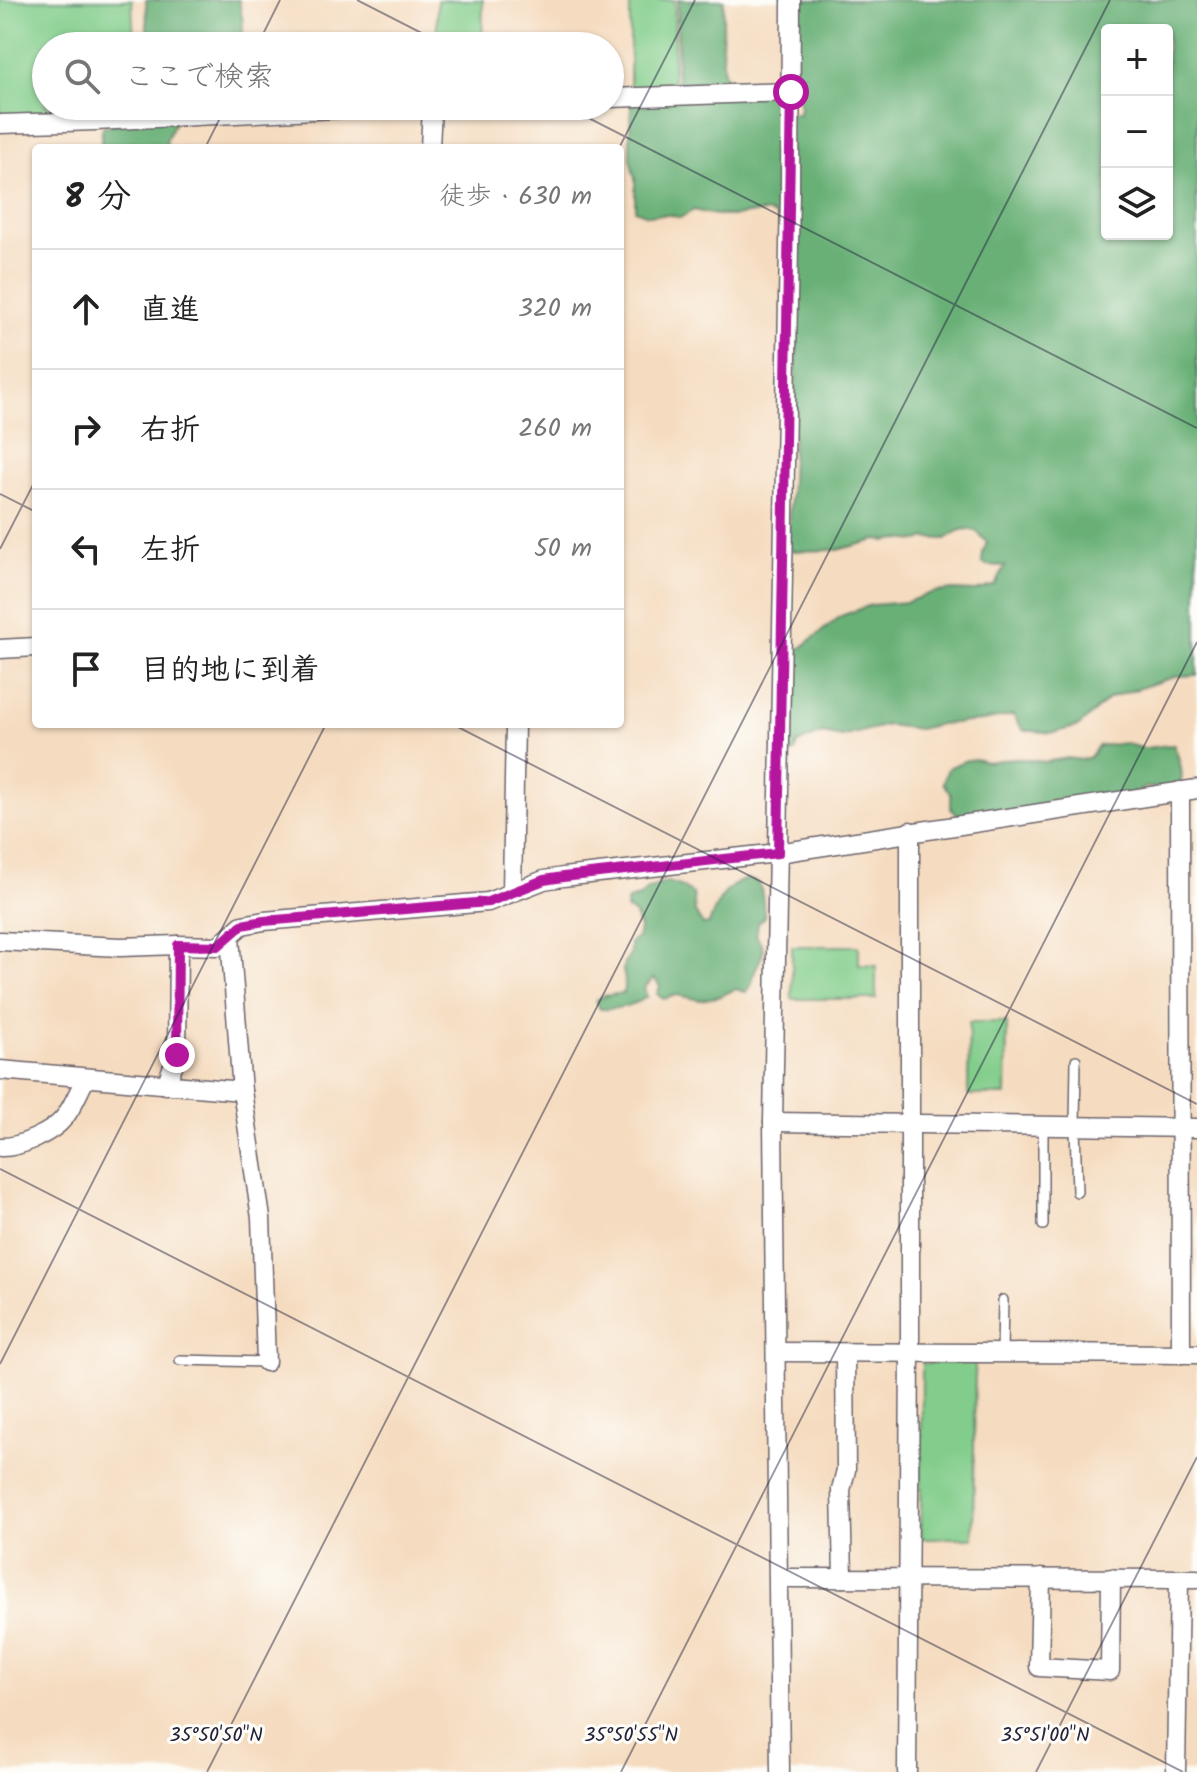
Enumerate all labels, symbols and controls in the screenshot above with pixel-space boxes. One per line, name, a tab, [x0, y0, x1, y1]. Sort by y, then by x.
map controls	[1101, 24, 1173, 240]
button: +	[1101, 24, 1173, 96]
search box	[32, 32, 624, 120]
icon: search	[60, 54, 104, 98]
text: ここで検索	[124, 54, 274, 102]
route start	[773, 74, 809, 110]
button: −	[1101, 96, 1173, 168]
button: layers	[1101, 168, 1173, 240]
text: 8 分	[64, 171, 131, 225]
text: 徒歩 · 630 m	[440, 176, 592, 218]
icon: ahead	[64, 287, 108, 331]
text: 直進	[140, 287, 200, 335]
text: 320 m	[518, 288, 592, 330]
icon: right	[64, 407, 108, 451]
text: 右折	[140, 407, 200, 455]
text: 260 m	[518, 408, 592, 450]
icon: left	[64, 527, 108, 571]
text: 左折	[140, 527, 200, 575]
text: 50 m	[534, 528, 592, 570]
icon: arrive	[64, 647, 108, 691]
text: 目的地に到着	[140, 647, 320, 695]
route end	[159, 1037, 195, 1073]
text: 35°50'50"N	[169, 1720, 263, 1752]
text: 35°50'55"N	[584, 1720, 678, 1752]
text: 35°51'00"N	[1000, 1720, 1090, 1752]

